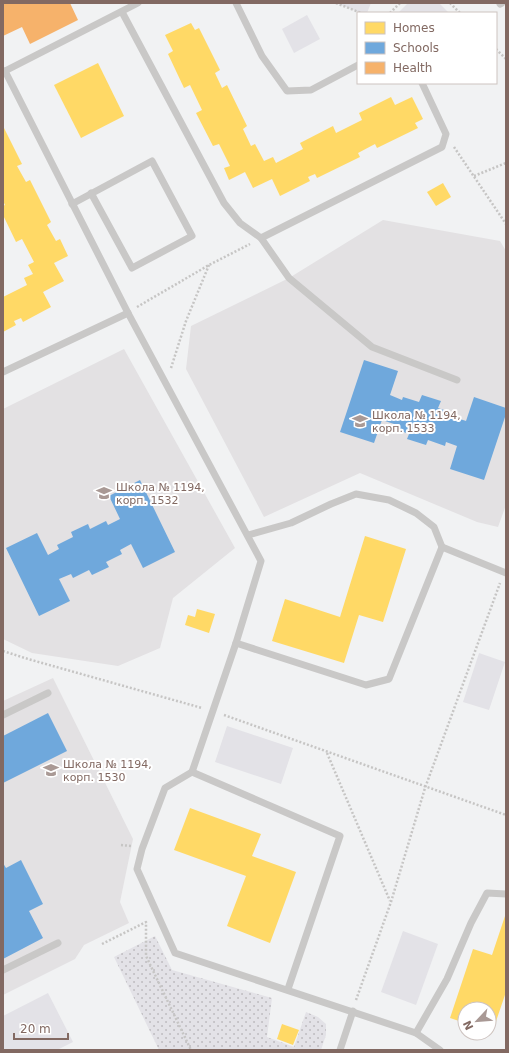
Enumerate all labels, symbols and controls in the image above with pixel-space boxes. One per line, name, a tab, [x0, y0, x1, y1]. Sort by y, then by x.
legend	[357, 12, 497, 84]
text: Homes	[393, 21, 435, 35]
text: Schools	[393, 41, 439, 55]
text: Health	[393, 61, 432, 75]
place label: Школа № 1194, корп. 1533	[372, 409, 461, 435]
school or university icon: Школа № 1194, корп. 1533	[351, 412, 369, 430]
place label: Школа № 1194, корп. 1532	[116, 481, 205, 507]
school or university icon: Школа № 1194, корп. 1532	[95, 484, 113, 502]
place label: Школа № 1194, корп. 1530	[63, 758, 152, 784]
school or university icon: Школа № 1194, корп. 1530	[42, 761, 60, 779]
north arrow	[457, 1001, 497, 1041]
scale bar	[14, 1015, 68, 1041]
text: N	[461, 1018, 476, 1032]
text: 20 m	[20, 1022, 51, 1036]

